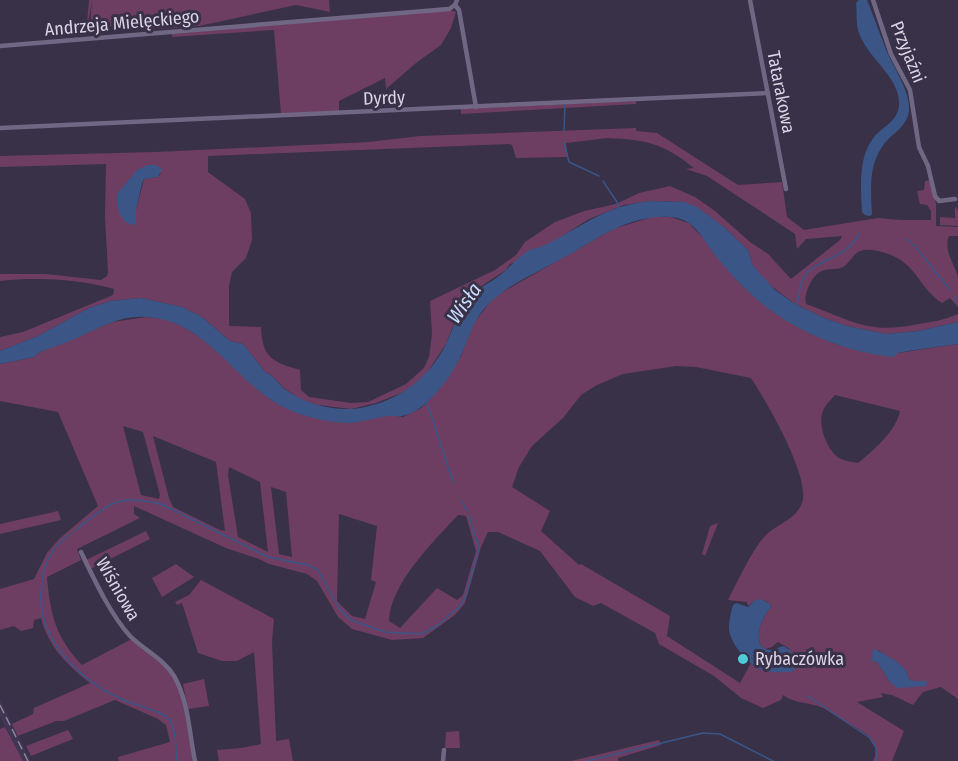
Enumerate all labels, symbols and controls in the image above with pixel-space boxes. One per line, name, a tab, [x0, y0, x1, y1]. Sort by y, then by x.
street label: Andrzeja Mielęckiego	[44, 5, 200, 41]
street label: Przyjaźni	[886, 18, 930, 86]
street label: Tatarakowa	[762, 49, 800, 135]
street label: Dyrdy	[363, 86, 405, 110]
water label: Wisła	[442, 278, 486, 328]
street label: Wiśniowa	[91, 553, 145, 625]
place label: Rybaczówka	[755, 648, 844, 670]
marker: Rybaczówka	[736, 652, 750, 666]

